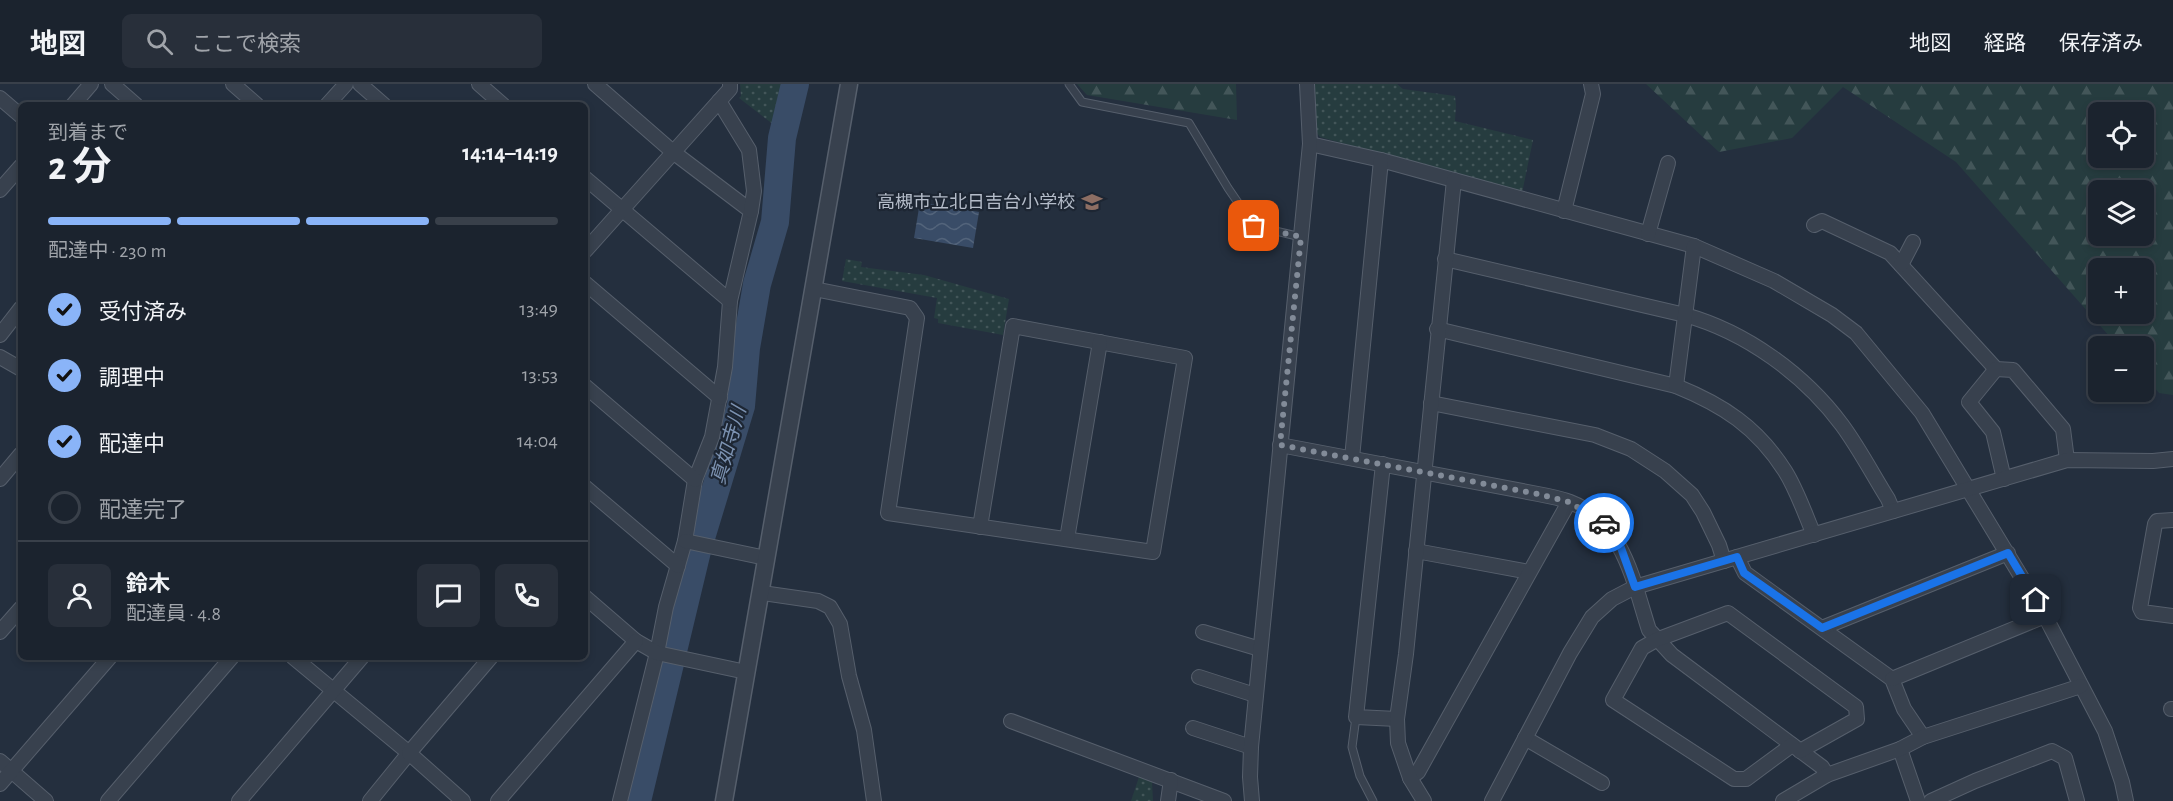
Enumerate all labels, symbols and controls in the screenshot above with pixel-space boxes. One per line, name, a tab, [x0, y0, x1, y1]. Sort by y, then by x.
search box	[122, 14, 542, 68]
icon: search	[143, 25, 176, 58]
text: 地図	[30, 31, 86, 59]
text: ここで検索	[191, 33, 301, 55]
text: 地図	[1909, 33, 1951, 54]
text: 経路	[1984, 33, 2026, 54]
text: 保存済み	[2059, 33, 2143, 54]
map controls	[2088, 102, 2154, 402]
button: locate	[2088, 102, 2154, 168]
text: 到着まで	[48, 123, 128, 143]
text: 14:14–14:19	[462, 142, 558, 164]
text: 2 分	[48, 148, 111, 187]
button: layers	[2088, 180, 2154, 246]
school or university icon: 高槻市立北日吉台小学校	[1080, 190, 1104, 214]
place label: 高槻市立北日吉台小学校	[877, 192, 1075, 212]
pin	[1228, 200, 1279, 251]
icon: bag	[1237, 209, 1270, 242]
text: 配達中 · 230 m	[48, 241, 166, 261]
button: +	[2088, 258, 2154, 324]
icon: check	[48, 293, 81, 326]
text: 13:49	[519, 299, 558, 319]
text: 受付済み	[99, 301, 187, 323]
button: −	[2088, 336, 2154, 402]
icon: check	[48, 359, 81, 392]
text: 13:53	[522, 365, 558, 385]
text: 調理中	[99, 367, 165, 389]
water label: 真如寺川	[707, 402, 750, 486]
icon: check	[48, 425, 81, 458]
text: 14:04	[517, 431, 558, 451]
text: 配達中	[99, 433, 165, 455]
courier	[1574, 493, 1634, 553]
text: 配達完了	[99, 499, 187, 521]
icon: car	[1588, 507, 1621, 540]
button: person	[48, 564, 111, 627]
button: chat	[417, 564, 480, 627]
button: phone	[495, 564, 558, 627]
text: 鈴木	[126, 573, 170, 595]
pin	[2010, 574, 2061, 625]
icon: home	[2019, 583, 2052, 616]
text: 配達員 · 4.8	[126, 604, 221, 624]

